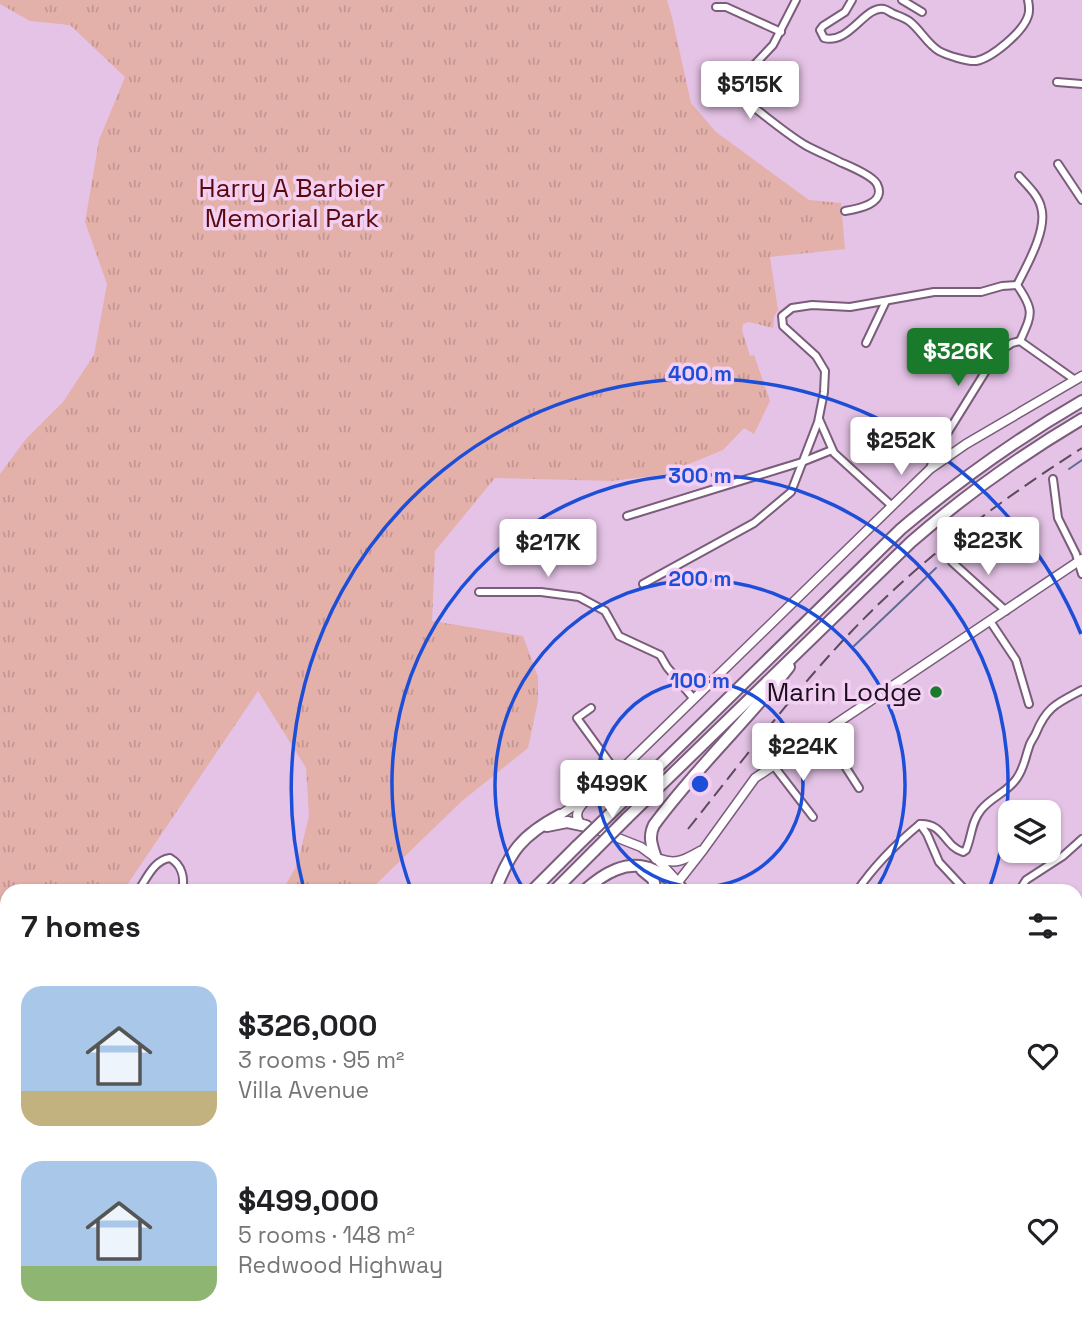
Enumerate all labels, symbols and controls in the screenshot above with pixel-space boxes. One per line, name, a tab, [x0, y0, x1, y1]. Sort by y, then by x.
pin: $515K	[701, 61, 799, 121]
text: $515K	[717, 69, 783, 99]
park label: Harry A Barbier Memorial Park	[199, 171, 385, 235]
pin: $326K	[909, 328, 1007, 388]
text: $326K	[923, 336, 993, 366]
text: 400 m	[668, 360, 732, 387]
pin: $252K	[852, 418, 950, 477]
text: $252K	[866, 425, 936, 455]
text: 300 m	[668, 462, 732, 489]
pin: $223K	[939, 518, 1037, 577]
pin: $217K	[499, 520, 597, 579]
text: $223K	[953, 525, 1023, 555]
text: $217K	[515, 527, 581, 557]
text: 200 m	[669, 565, 731, 592]
text: 100 m	[670, 667, 730, 694]
place label: Marin Lodge	[767, 675, 922, 709]
marker: Marin Lodge	[928, 684, 944, 700]
pin: $224K	[754, 724, 852, 783]
text: $224K	[768, 731, 838, 761]
pin: $499K	[563, 760, 661, 820]
text: $499K	[576, 768, 648, 798]
centre of rings	[688, 772, 712, 796]
map controls	[998, 800, 1061, 863]
button: layers	[998, 800, 1061, 863]
text: 7 homes	[21, 907, 141, 946]
icon: filters	[1024, 907, 1062, 945]
text: $326,000	[238, 1006, 378, 1045]
icon: home	[77, 1014, 161, 1098]
icon: heart	[1024, 1037, 1062, 1075]
text: 3 rooms · 95 m²	[238, 1045, 404, 1075]
text: Villa Avenue	[238, 1075, 369, 1105]
text: $499,000	[238, 1181, 379, 1220]
icon: home	[77, 1189, 161, 1273]
icon: heart	[1024, 1212, 1062, 1250]
text: 5 rooms · 148 m²	[238, 1220, 415, 1250]
text: Redwood Highway	[238, 1250, 443, 1280]

